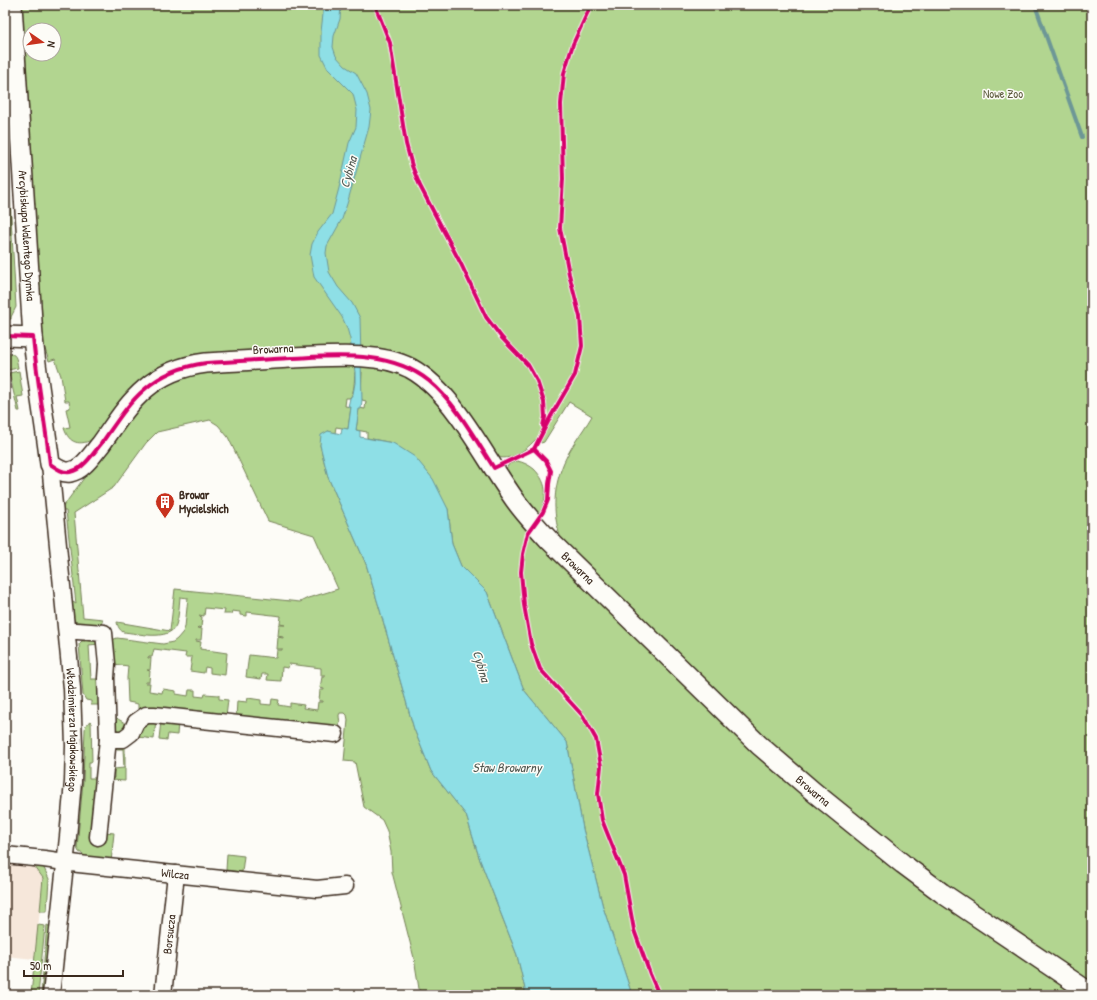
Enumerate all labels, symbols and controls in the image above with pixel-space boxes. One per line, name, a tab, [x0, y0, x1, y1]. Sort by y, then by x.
north arrow	[22, 22, 62, 62]
text: N	[44, 40, 59, 49]
park label: Nowe Zoo	[983, 85, 1023, 102]
water label: Cybina	[335, 152, 362, 190]
street label: Arcybiskupa Walentego Dymka	[14, 170, 40, 302]
street label: Browarna	[252, 339, 294, 358]
place label: Browar Mycielskich	[179, 486, 229, 518]
building icon: Browar Mycielskich	[154, 491, 176, 519]
street label: Browarna	[558, 547, 599, 588]
water label: Cybina	[469, 648, 496, 686]
street label: Włodzimierza Majakowskiego	[62, 667, 83, 793]
water label: Staw Browarny	[473, 758, 543, 776]
street label: Browarna	[792, 771, 834, 810]
street label: Wilcza	[160, 864, 190, 884]
street label: Borsucza	[158, 913, 180, 955]
scale bar	[24, 952, 123, 978]
text: 50 m	[30, 957, 51, 974]

